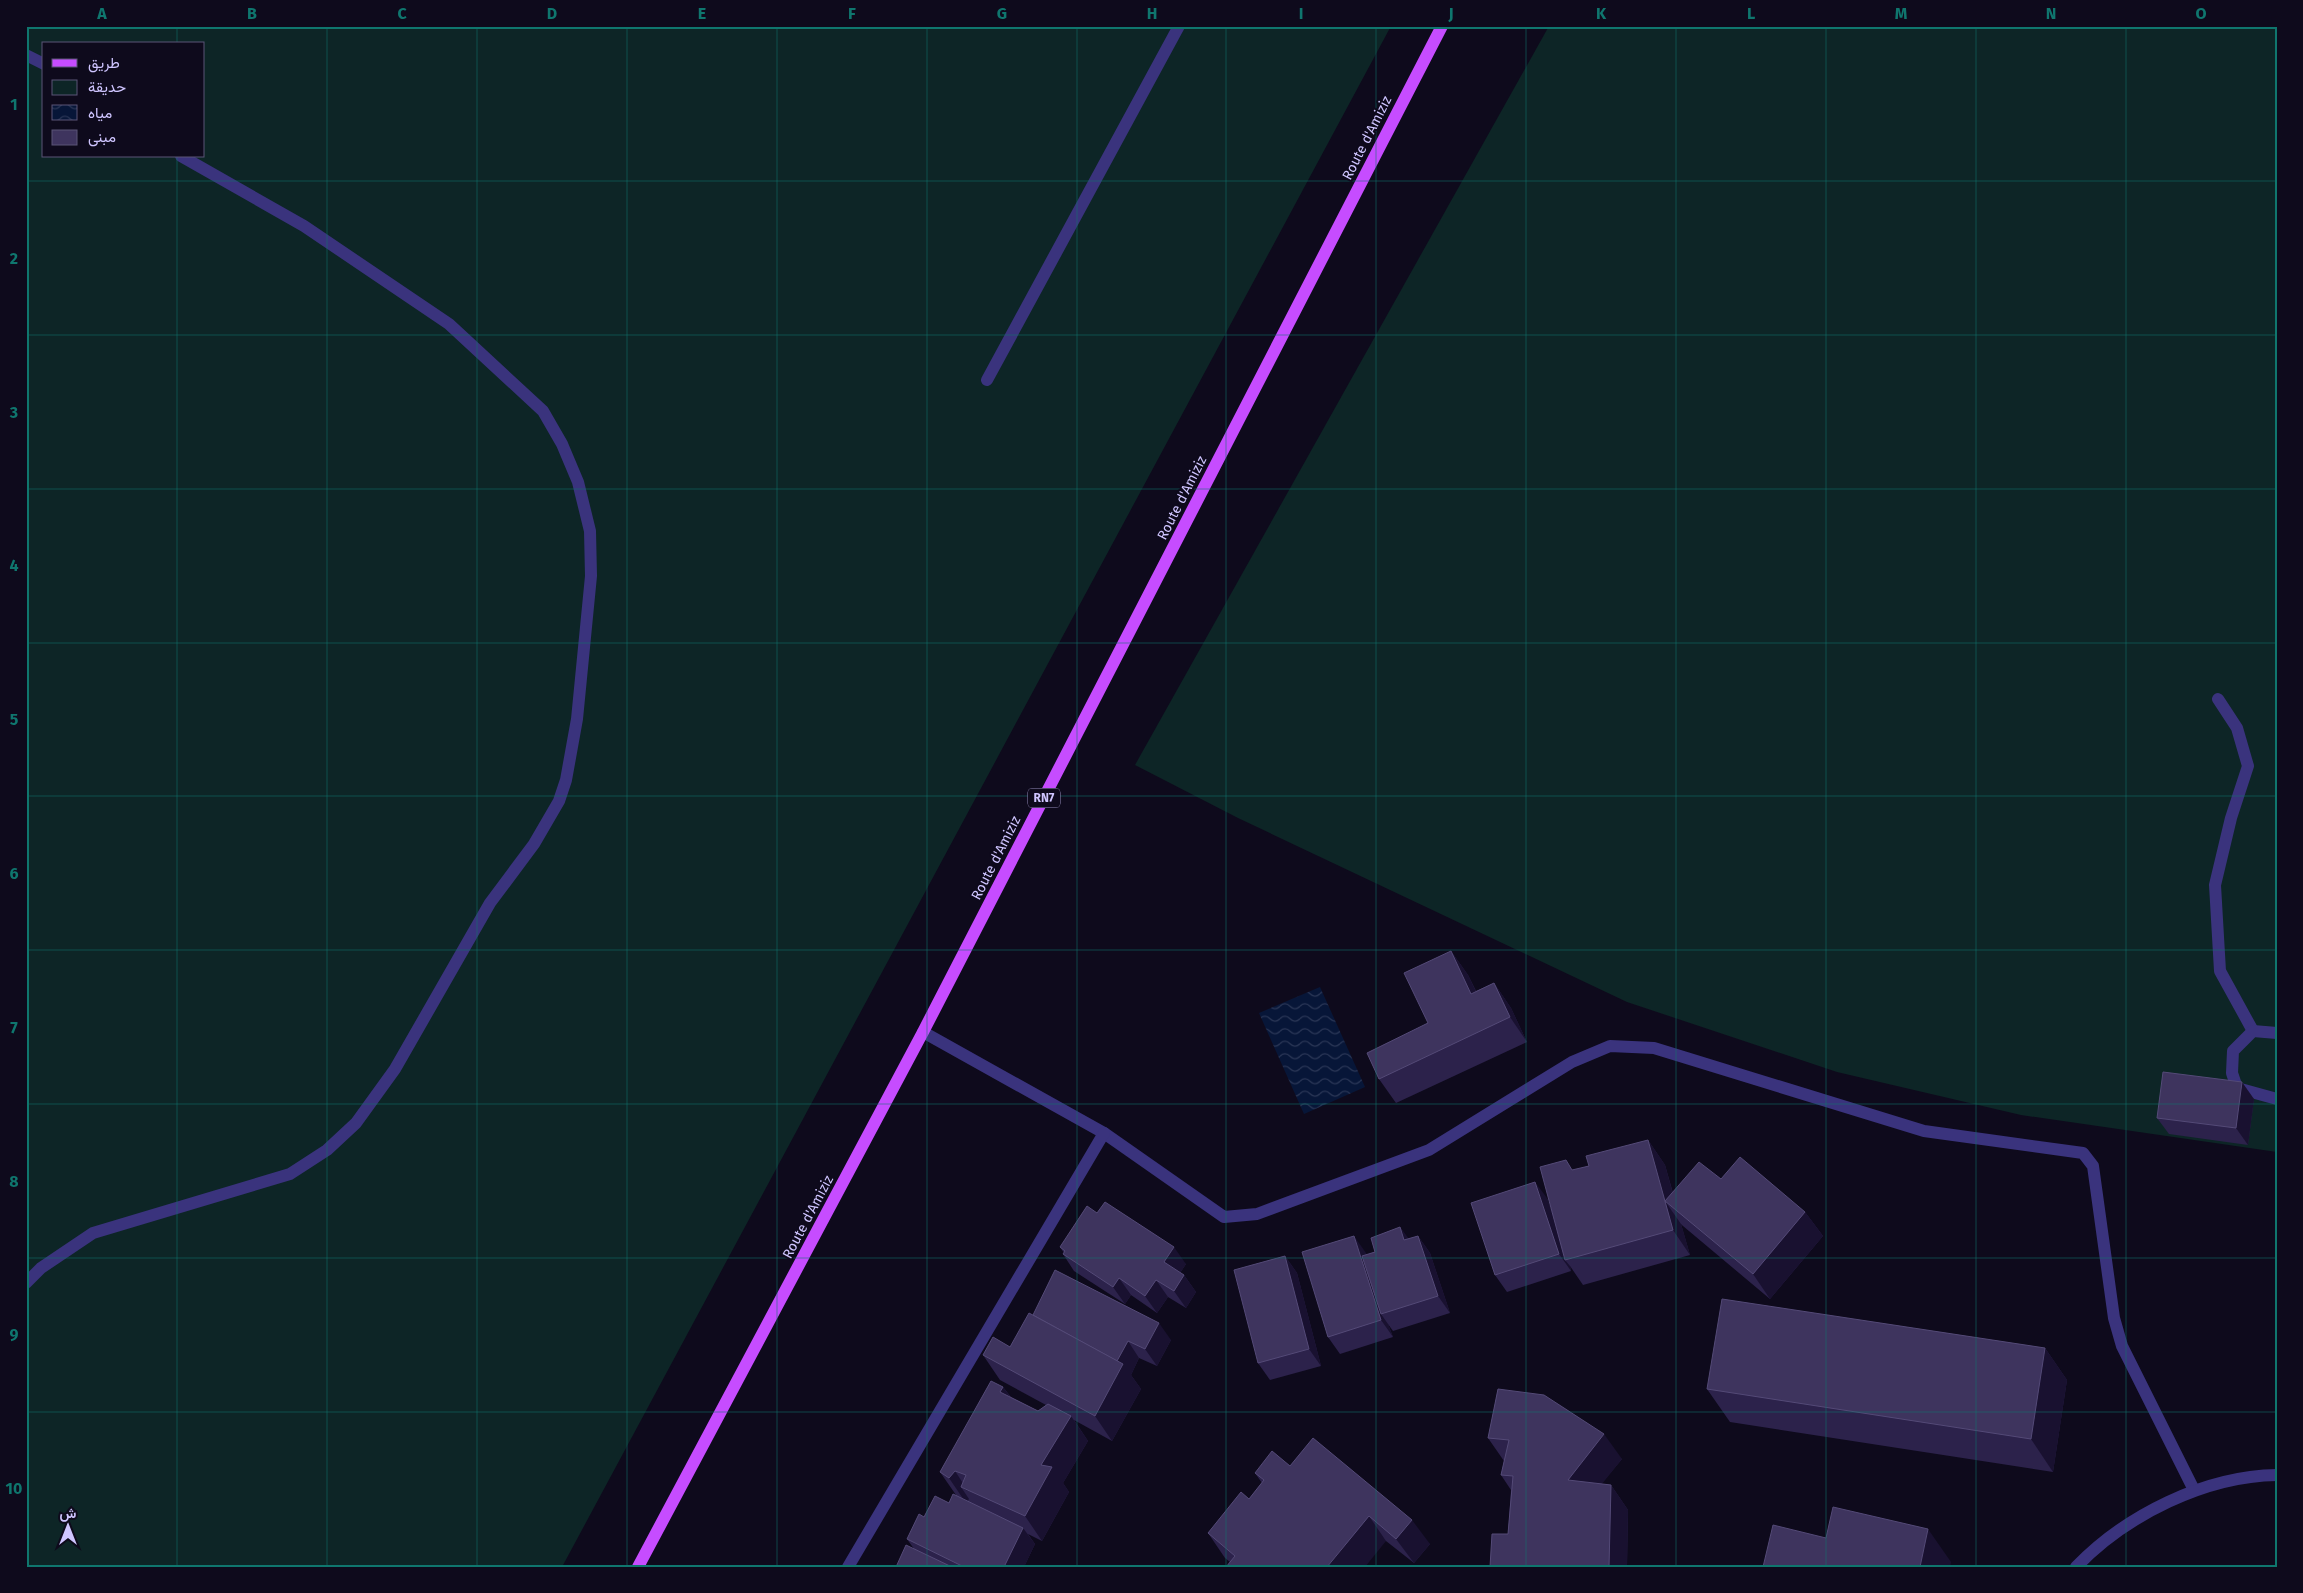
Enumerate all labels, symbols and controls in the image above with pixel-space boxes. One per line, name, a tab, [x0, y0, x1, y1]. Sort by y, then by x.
text: A	[96, 4, 107, 23]
text: B	[247, 4, 257, 23]
text: C	[397, 4, 407, 23]
text: D	[547, 4, 557, 23]
text: E	[698, 4, 706, 23]
text: F	[848, 4, 856, 23]
text: G	[997, 4, 1007, 23]
text: H	[1147, 4, 1157, 23]
text: I	[1299, 4, 1303, 23]
text: J	[1447, 4, 1454, 23]
text: K	[1596, 4, 1607, 23]
text: L	[1747, 4, 1755, 23]
text: M	[1895, 4, 1908, 23]
text: N	[2046, 4, 2056, 23]
text: O	[2195, 4, 2207, 23]
legend	[42, 42, 205, 158]
text: طريق	[88, 54, 120, 73]
text: حديقة	[88, 78, 126, 96]
street label: Route d'Amiziz	[1339, 93, 1395, 183]
text: 1	[10, 95, 18, 114]
text: مياه	[88, 104, 112, 122]
text: مبنى	[88, 128, 116, 147]
text: 2	[10, 249, 18, 268]
text: 3	[9, 403, 18, 422]
street label: Route d'Amiziz	[1154, 453, 1210, 543]
text: 4	[9, 556, 19, 575]
text: 5	[10, 710, 19, 729]
road number: RN7	[1028, 788, 1060, 808]
street label: Route d'Amiziz	[968, 813, 1024, 903]
text: 6	[9, 864, 19, 883]
text: 7	[10, 1018, 18, 1037]
text: 8	[9, 1172, 19, 1191]
street label: Route d'Amiziz	[779, 1172, 837, 1262]
text: 9	[10, 1325, 19, 1344]
text: 10	[6, 1479, 22, 1498]
north arrow	[42, 1500, 92, 1550]
text: ش	[60, 1505, 77, 1522]

